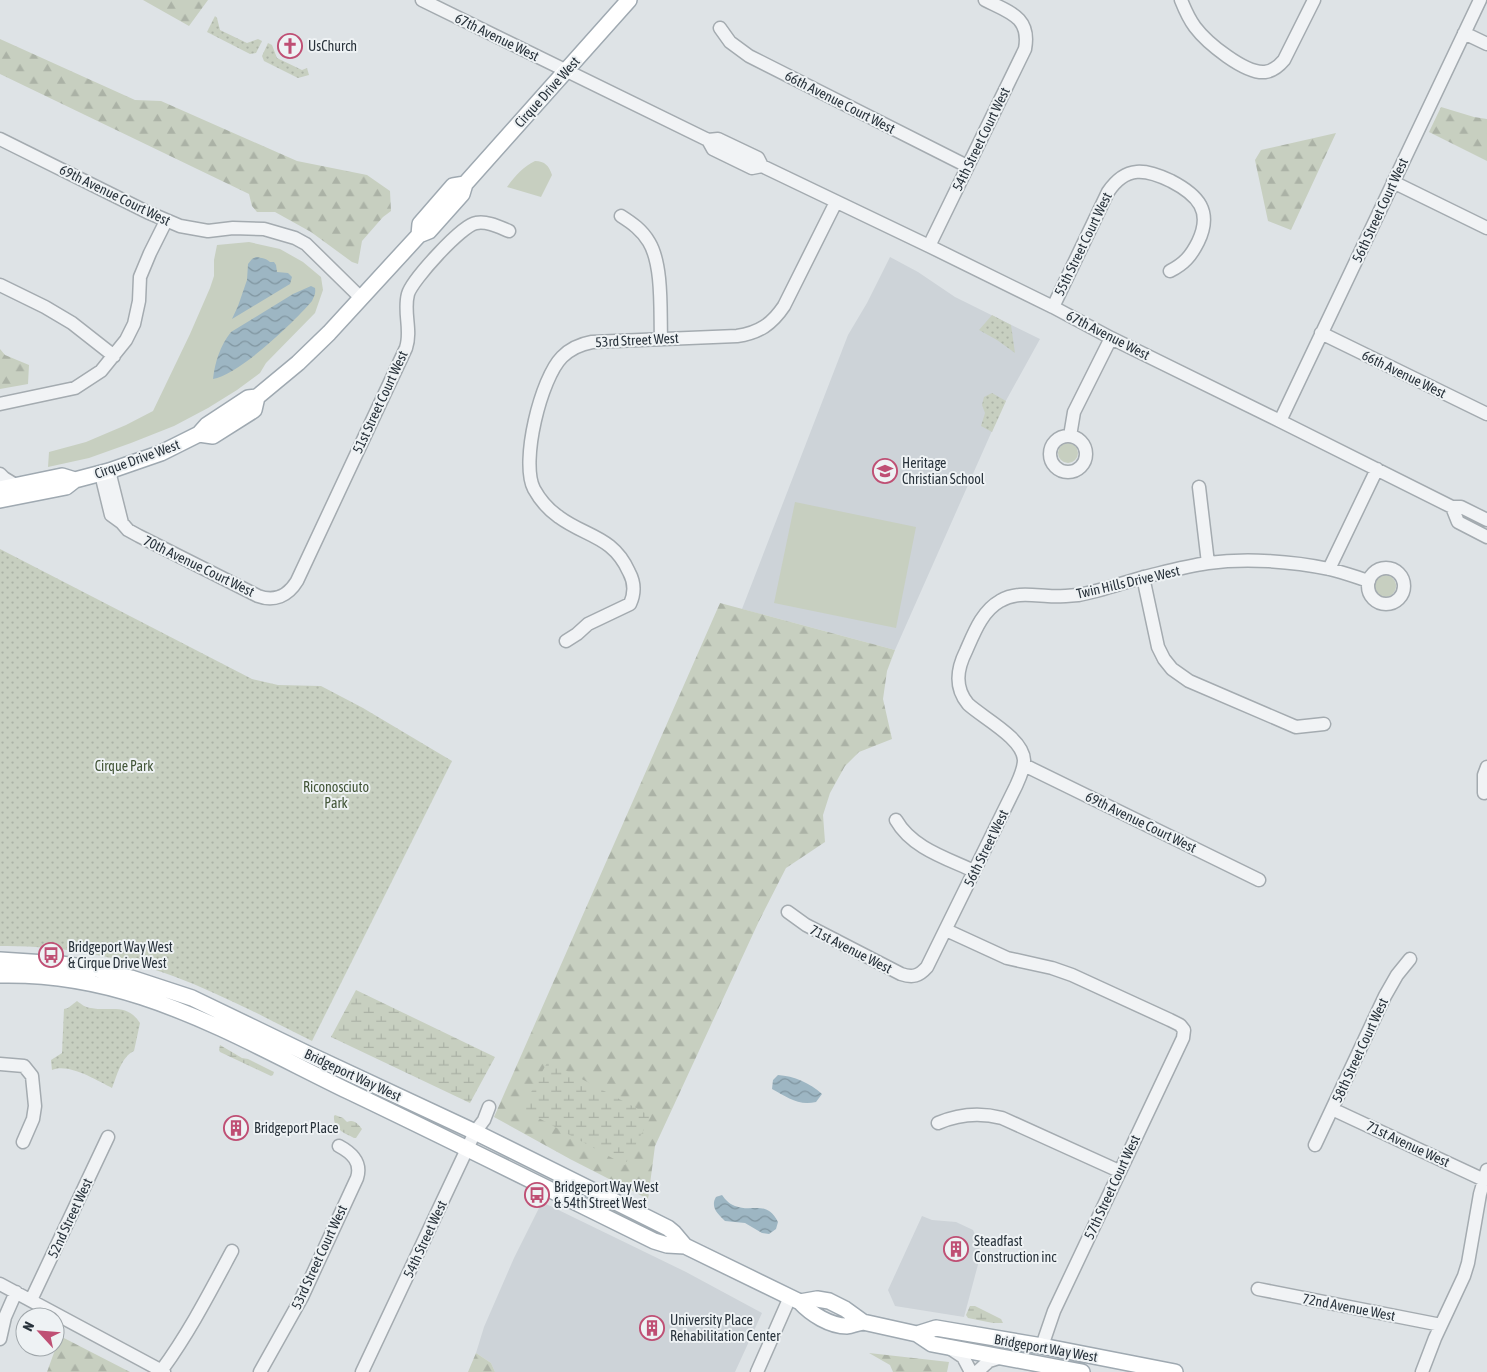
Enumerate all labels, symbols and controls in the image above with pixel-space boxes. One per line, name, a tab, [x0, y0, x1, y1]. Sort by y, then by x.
street label: 67th Avenue West	[452, 10, 542, 64]
church icon: UsChurch	[277, 33, 303, 59]
place label: UsChurch	[308, 38, 357, 54]
street label: Cirque Drive West	[511, 53, 583, 131]
street label: 66th Avenue Court West	[782, 67, 898, 137]
street label: 54th Street Court West	[949, 85, 1013, 193]
street label: 56th Street Court West	[1349, 155, 1411, 265]
street label: 69th Avenue Court West	[57, 161, 173, 229]
street label: 55th Street Court West	[1051, 190, 1115, 298]
street label: 67th Avenue West	[1064, 307, 1152, 363]
street label: 53rd Street West	[595, 330, 679, 350]
street label: 66th Avenue West	[1359, 347, 1449, 401]
street label: 51st Street Court West	[349, 348, 411, 456]
street label: Cirque Drive West	[92, 436, 182, 482]
place label: Heritage Christian School	[902, 455, 985, 487]
school or university icon: Heritage Christian School	[872, 458, 898, 484]
street label: 70th Avenue Court West	[141, 532, 257, 600]
street label: Twin Hills Drive West	[1075, 562, 1181, 602]
park label: Cirque Park	[95, 758, 153, 774]
park label: Riconosciuto Park	[303, 779, 369, 811]
street label: 69th Avenue Court West	[1083, 788, 1199, 856]
street label: 56th Street West	[960, 807, 1012, 889]
street label: 71st Avenue West	[807, 921, 895, 977]
place label: Bridgeport Way West & Cirque Drive West	[68, 939, 173, 971]
bus stop icon: Bridgeport Way West & Cirque Drive West	[38, 942, 64, 968]
street label: 58th Street Court West	[1329, 995, 1391, 1105]
street label: Bridgeport Way West	[302, 1046, 404, 1104]
building icon: Bridgeport Place	[223, 1115, 249, 1141]
street label: 71st Avenue West	[1364, 1118, 1452, 1170]
place label: Bridgeport Place	[254, 1120, 339, 1136]
street label: 57th Street Court West	[1081, 1132, 1143, 1242]
street label: 52nd Street West	[45, 1176, 95, 1260]
place label: Bridgeport Way West & 54th Street West	[554, 1179, 659, 1211]
bus stop icon: Bridgeport Way West & 54th Street West	[524, 1182, 550, 1208]
street label: 54th Street West	[400, 1198, 450, 1280]
street label: 53rd Street Court West	[288, 1202, 350, 1312]
place label: Steadfast Construction inc	[974, 1233, 1057, 1265]
building icon: Steadfast Construction inc	[943, 1236, 969, 1262]
street label: 72nd Avenue West	[1301, 1290, 1397, 1324]
north arrow	[15, 1307, 65, 1357]
place label: University Place Rehabilitation Center	[670, 1312, 781, 1344]
building icon: University Place Rehabilitation Center	[639, 1315, 665, 1341]
text: N	[19, 1319, 37, 1334]
street label: Bridgeport Way West	[993, 1331, 1099, 1365]

